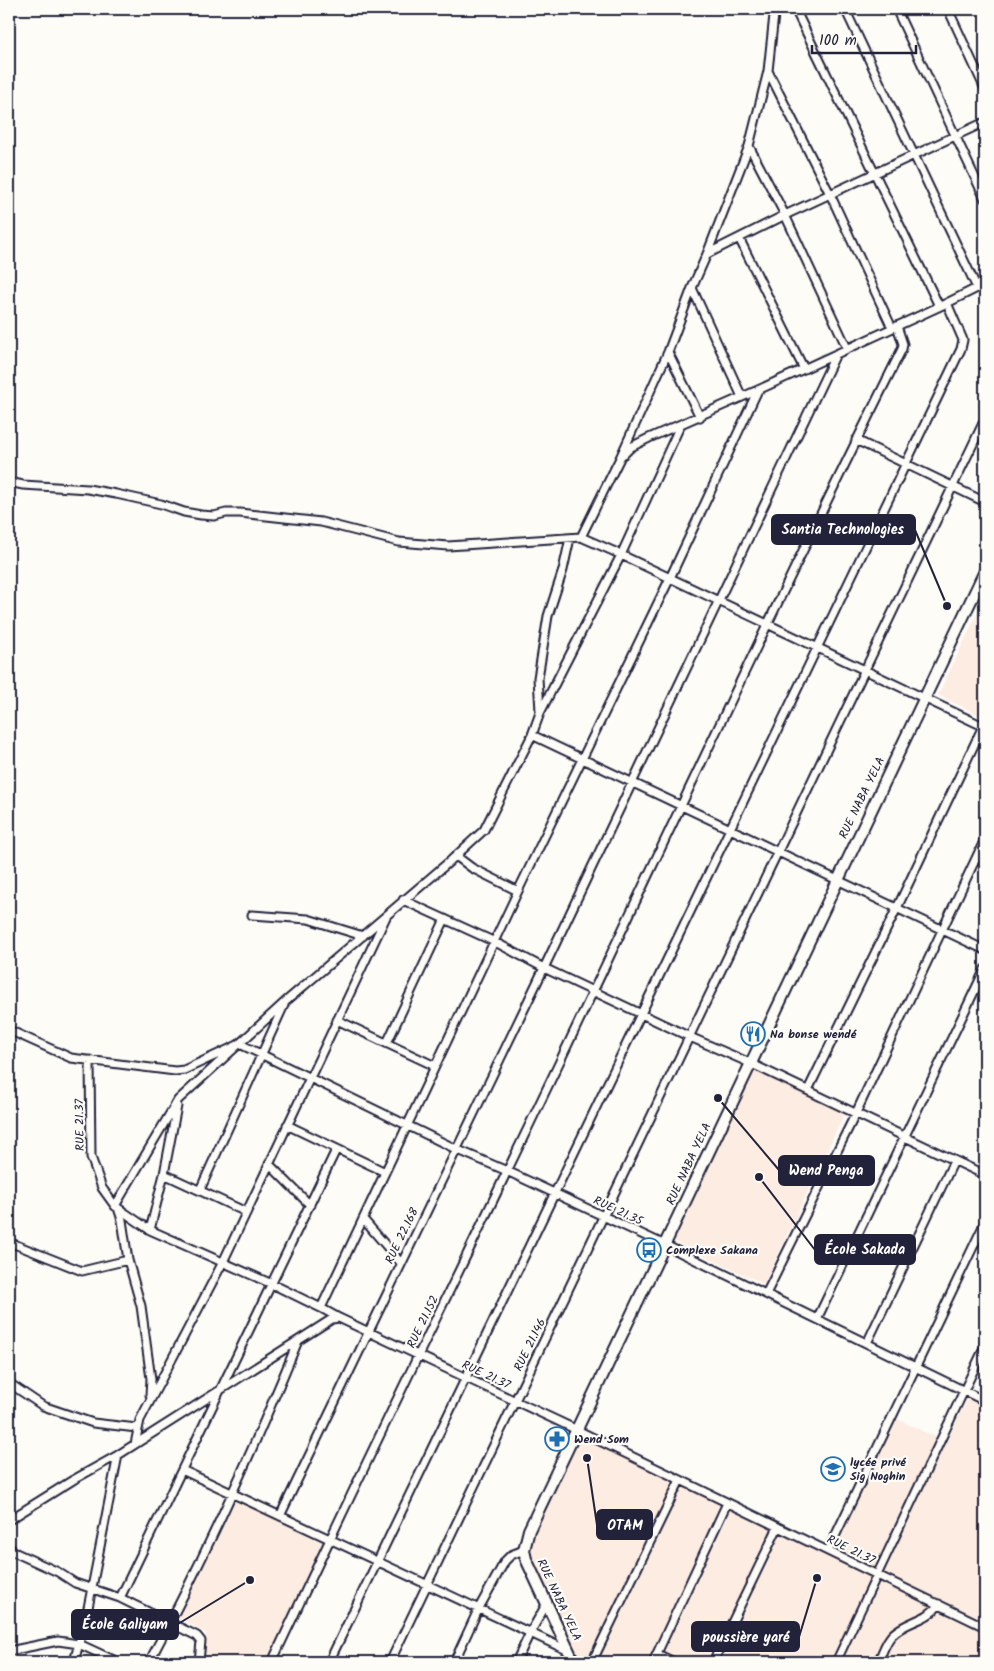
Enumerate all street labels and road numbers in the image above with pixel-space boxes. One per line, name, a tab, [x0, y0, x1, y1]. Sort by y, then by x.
street label: RUE NABA YELA	[834, 754, 890, 842]
street label: RUE 21.37	[70, 1098, 90, 1151]
street label: RUE NABA YELA	[662, 1120, 716, 1208]
street label: RUE 21.35	[590, 1191, 647, 1231]
street label: RUE 22.168	[380, 1204, 424, 1267]
street label: RUE 21.152	[402, 1292, 444, 1352]
street label: RUE 21.146	[509, 1315, 551, 1375]
street label: RUE 21.37	[458, 1355, 514, 1395]
street label: RUE 21.37	[823, 1530, 879, 1570]
street label: RUE NABA YELA	[532, 1556, 586, 1644]

